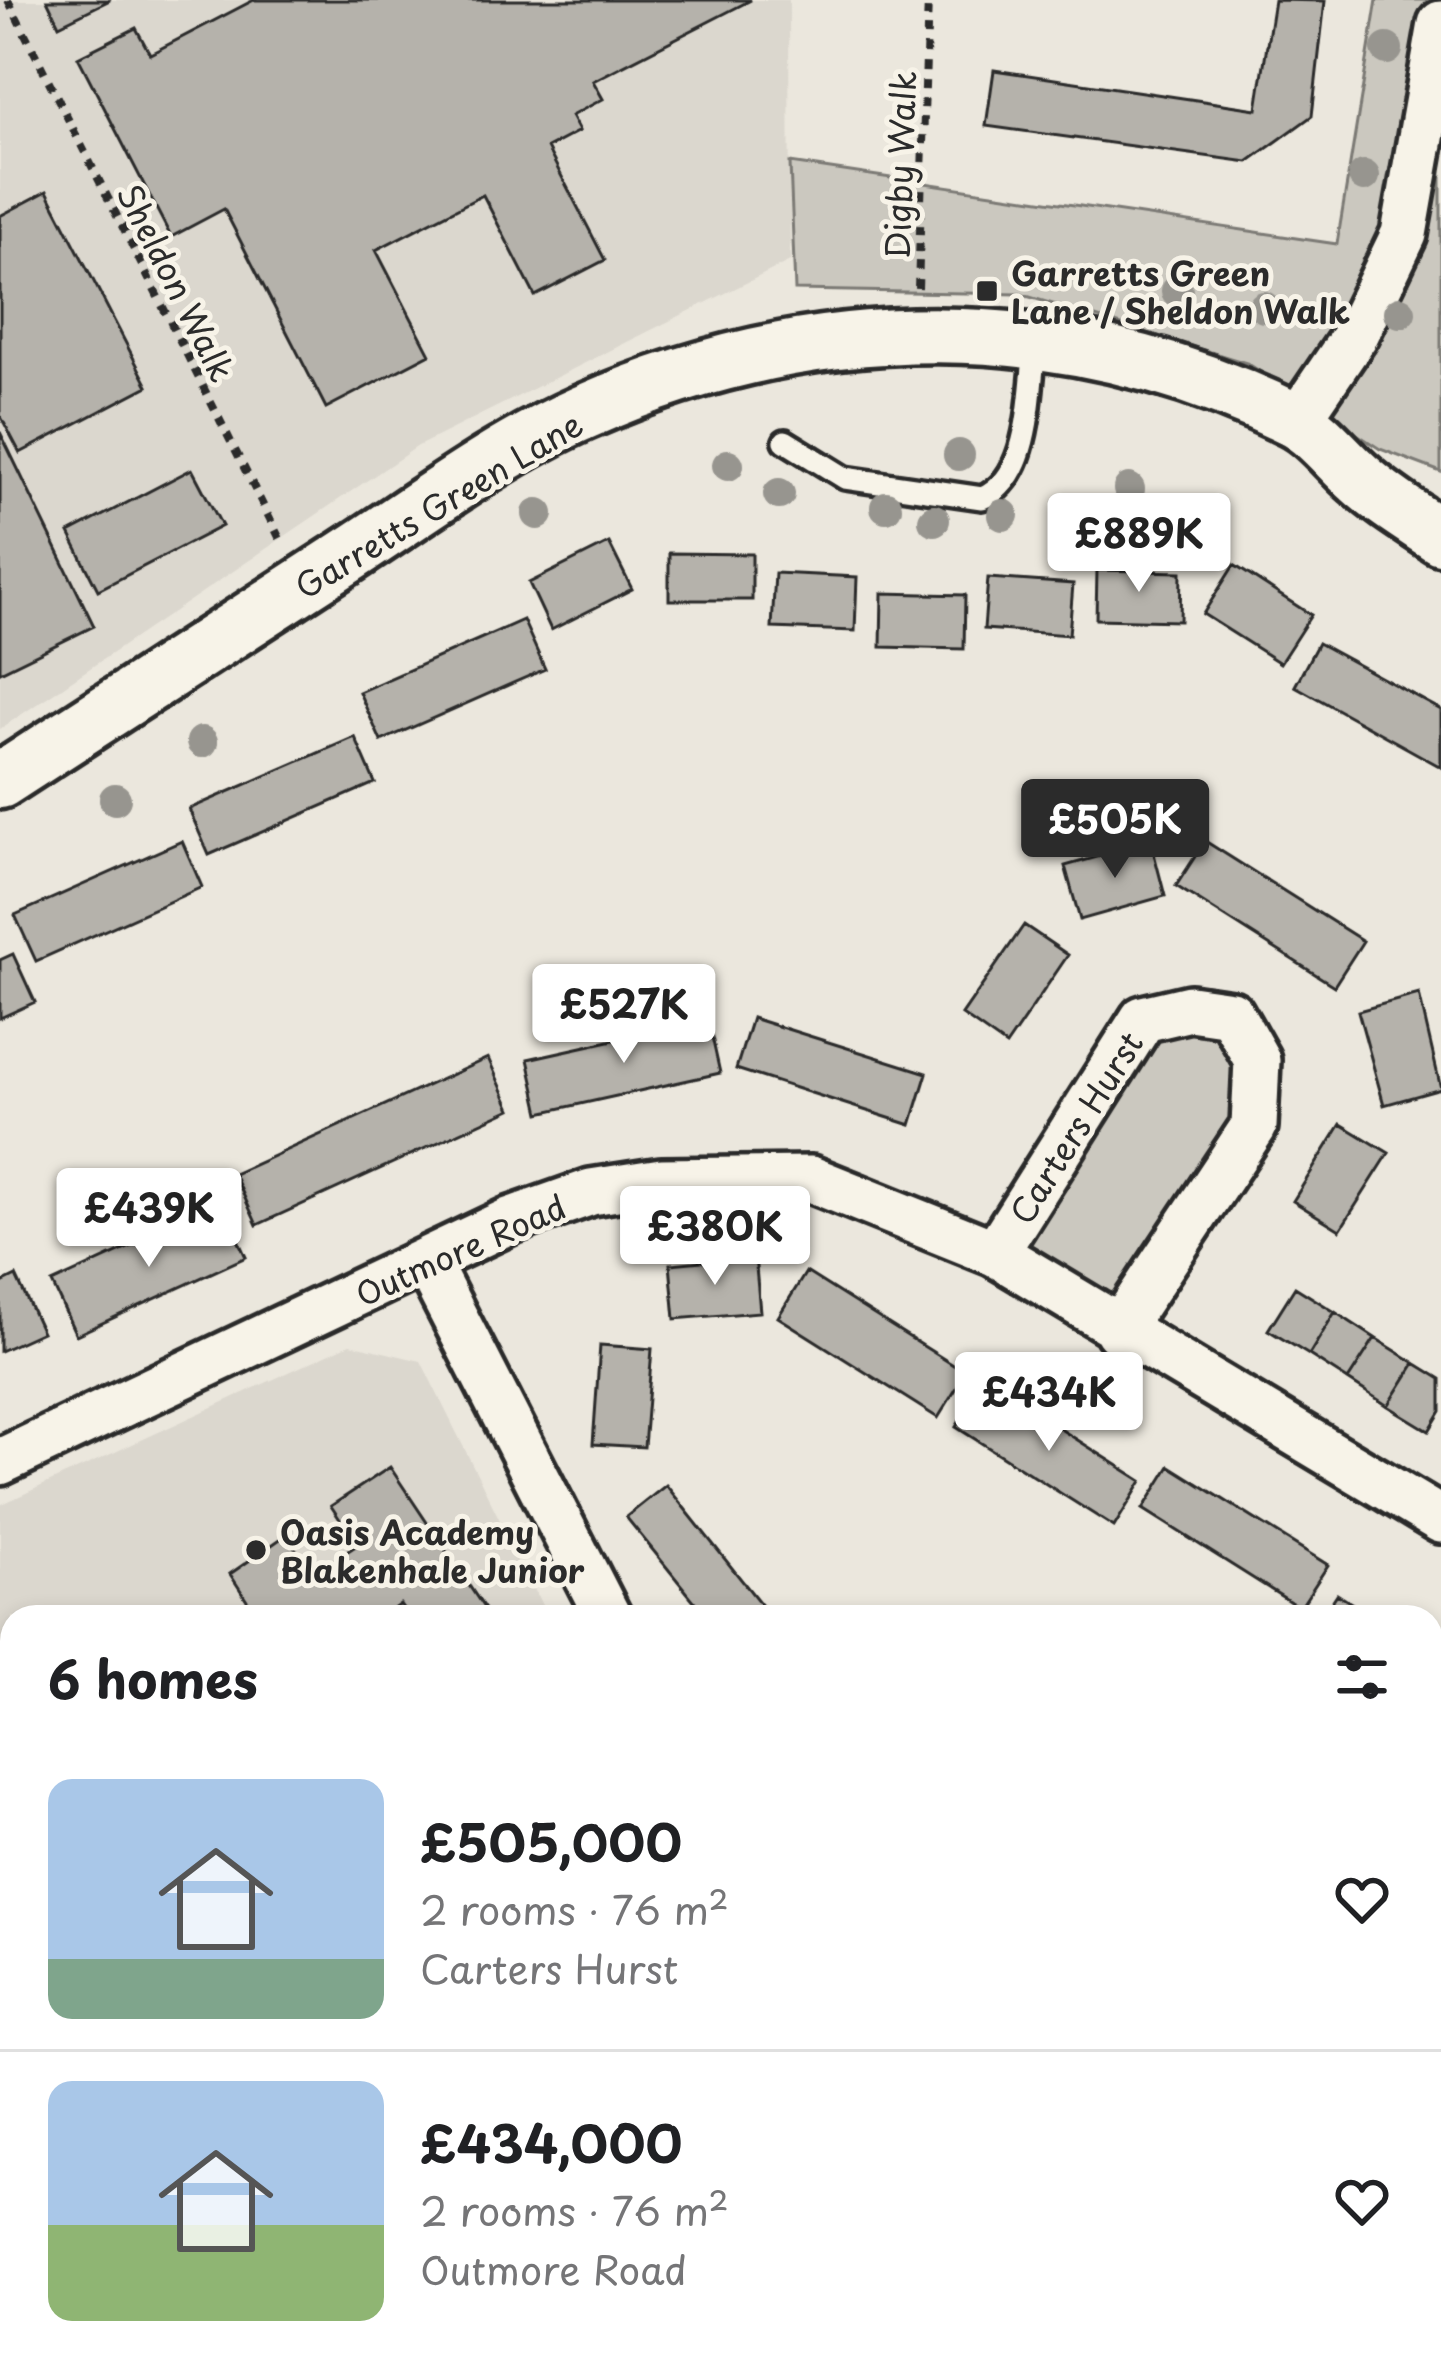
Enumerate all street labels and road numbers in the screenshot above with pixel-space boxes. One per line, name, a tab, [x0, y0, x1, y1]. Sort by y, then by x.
street label: Digby Walk	[871, 70, 927, 260]
street label: Sheldon Walk	[106, 174, 248, 390]
street label: Garretts Green Lane	[284, 398, 592, 610]
street label: Carters Hurst	[996, 1021, 1154, 1233]
street label: Outmore Road	[347, 1180, 573, 1318]

